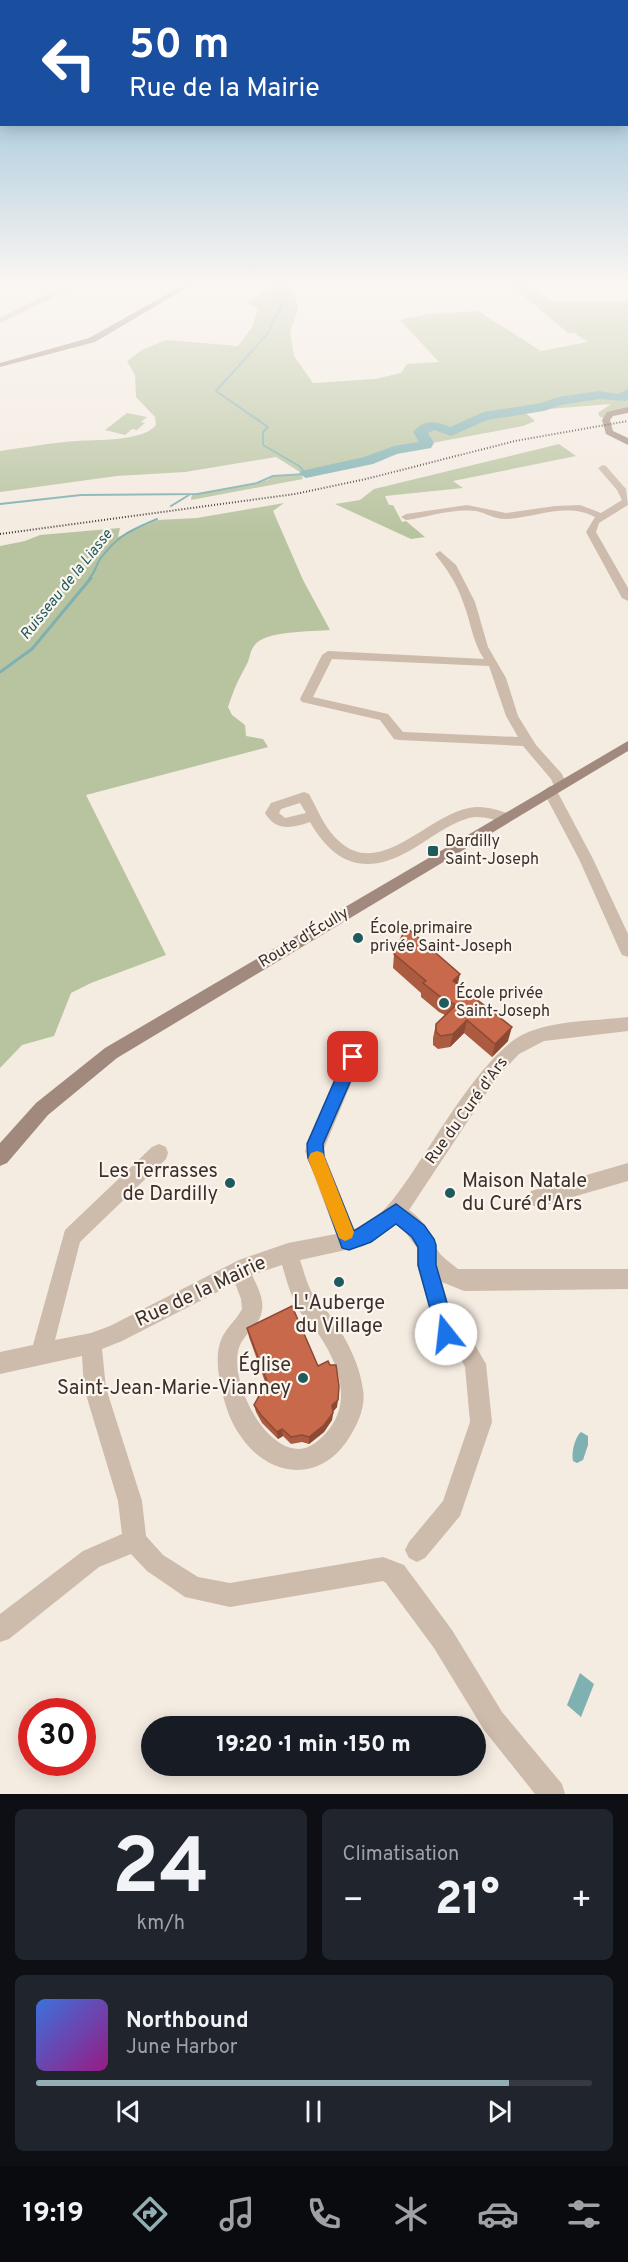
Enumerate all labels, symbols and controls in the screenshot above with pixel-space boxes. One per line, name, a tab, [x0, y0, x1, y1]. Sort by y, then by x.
text: 50 m	[129, 20, 230, 73]
icon: left	[30, 24, 108, 102]
text: Rue de la Mairie	[129, 72, 320, 106]
water label: Ruisseau de la Liasse	[17, 526, 117, 644]
place label: Dardilly Saint-Joseph	[445, 832, 539, 870]
marker: Dardilly Saint-Joseph	[426, 844, 440, 858]
street label: Route d'Écully	[254, 902, 353, 973]
place label: École primaire privée Saint-Joseph	[370, 917, 512, 957]
marker: École primaire privée Saint-Joseph	[351, 931, 365, 945]
place label: École privée Saint-Joseph	[456, 982, 550, 1022]
marker: École privée Saint-Joseph	[437, 996, 451, 1010]
pin	[327, 1031, 378, 1082]
icon: arrive	[336, 1040, 369, 1073]
street label: Rue du Curé d'Ars	[421, 1053, 513, 1169]
place label: Les Terrasses de Dardilly	[98, 1159, 218, 1208]
place label: Maison Natale du Curé d'Ars	[462, 1169, 587, 1218]
marker: Les Terrasses de Dardilly	[223, 1176, 237, 1190]
marker: Maison Natale du Curé d'Ars	[443, 1186, 457, 1200]
street label: Rue de la Mairie	[131, 1250, 271, 1334]
marker: L'Auberge du Village	[332, 1275, 346, 1289]
place label: L'Auberge du Village	[293, 1291, 385, 1340]
position arrow	[414, 1302, 478, 1366]
place label: Église Saint-Jean-Marie-Vianney	[57, 1351, 291, 1402]
marker: Église Saint-Jean-Marie-Vianney	[296, 1371, 310, 1385]
speed limit sign: 30	[18, 1698, 96, 1776]
text: 19:20 · 1 min · 150 m	[216, 1732, 411, 1759]
text: 24	[112, 1822, 210, 1921]
text: Climatisation	[343, 1842, 459, 1868]
text: 21°	[435, 1873, 500, 1930]
text: −	[343, 1881, 364, 1923]
text: +	[571, 1881, 592, 1923]
text: km/h	[136, 1911, 185, 1937]
text: Northbound	[126, 2008, 249, 2035]
text: June Harbor	[126, 2035, 238, 2061]
icon: previous	[112, 2095, 145, 2128]
icon: pause	[297, 2095, 330, 2128]
icon: next	[483, 2095, 516, 2128]
icon: directions	[129, 2193, 171, 2235]
icon: music	[216, 2193, 258, 2235]
icon: phone	[303, 2193, 345, 2235]
icon: climate	[390, 2193, 432, 2235]
icon: car	[477, 2193, 519, 2235]
icon: filters	[563, 2193, 605, 2235]
text: 19:19	[22, 2197, 84, 2231]

